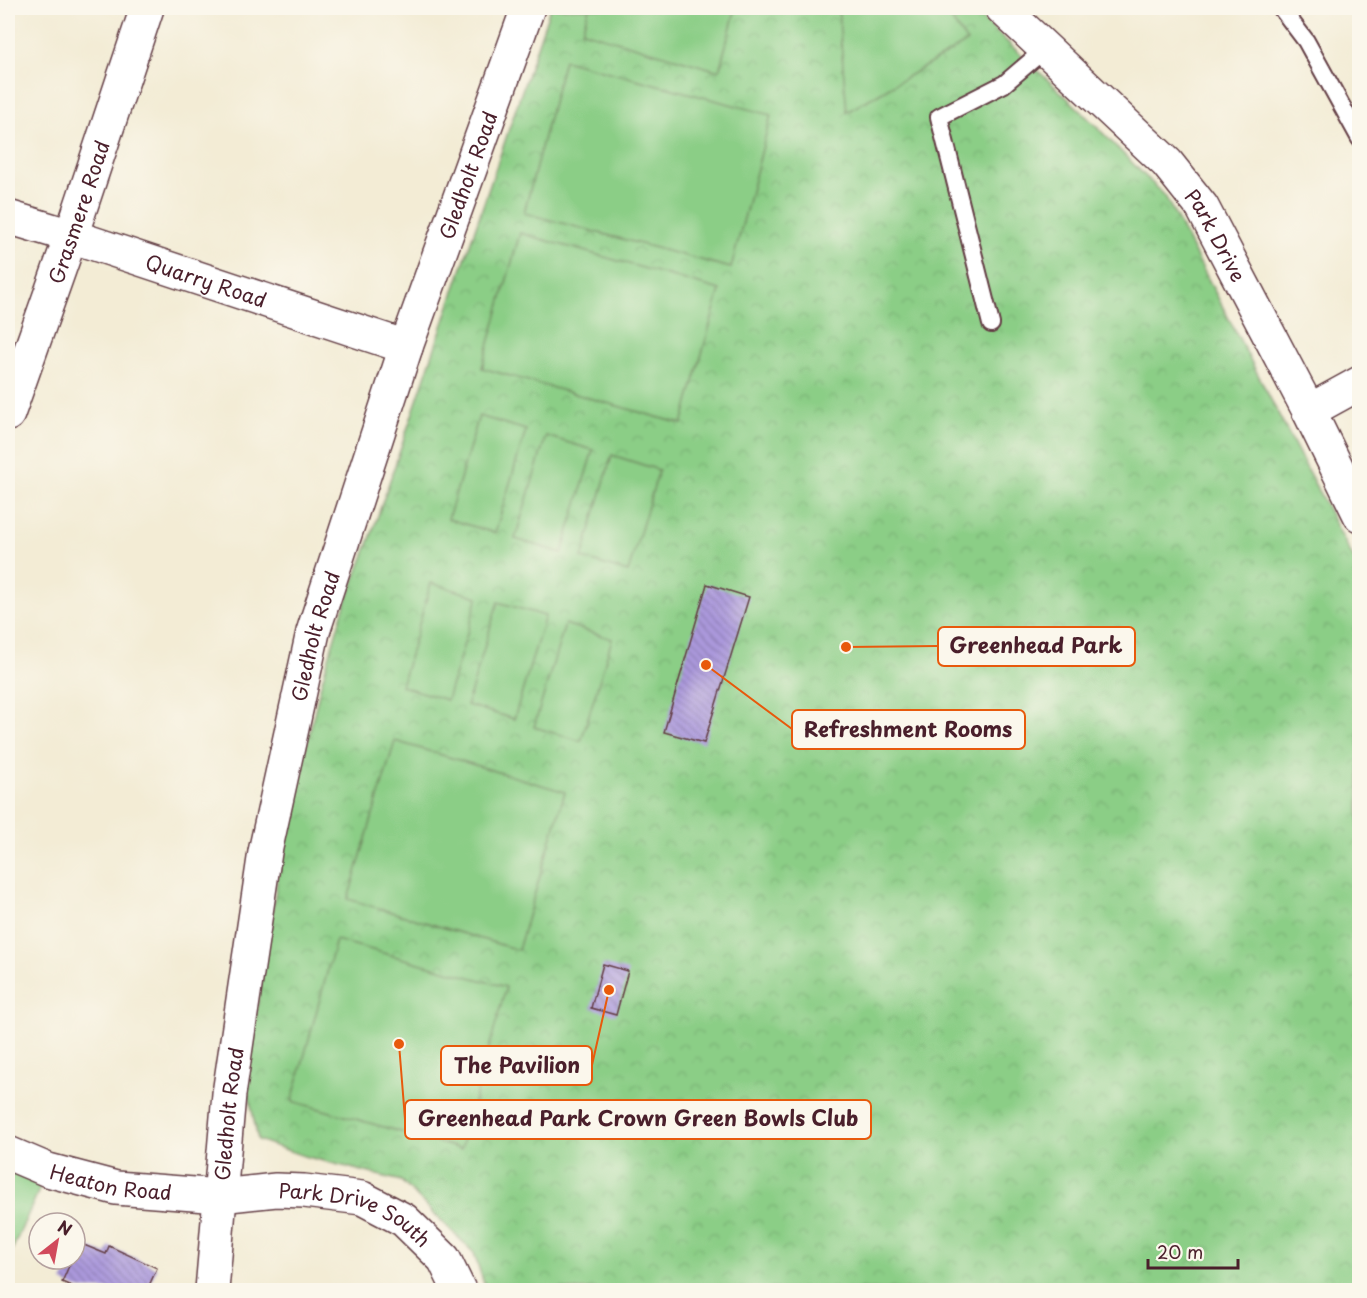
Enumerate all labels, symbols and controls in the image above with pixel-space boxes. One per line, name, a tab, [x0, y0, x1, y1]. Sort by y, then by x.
street label: Gledholt Road	[431, 107, 505, 243]
street label: Grasmere Road	[40, 136, 117, 288]
street label: Park Drive	[1178, 182, 1254, 287]
street label: Quarry Road	[141, 247, 271, 315]
street label: Gledholt Road	[283, 567, 347, 704]
callout: Greenhead Park	[938, 627, 1135, 666]
text: Greenhead Park	[949, 628, 1123, 660]
callout: Refreshment Rooms	[792, 710, 1025, 749]
text: Refreshment Rooms	[804, 712, 1012, 744]
street label: Gledholt Road	[207, 1045, 251, 1182]
callout: The Pavilion	[441, 1046, 592, 1085]
text: The Pavilion	[454, 1048, 580, 1080]
callout: Greenhead Park Crown Green Bowls Club	[405, 1100, 871, 1139]
text: Greenhead Park Crown Green Bowls Club	[418, 1101, 858, 1133]
street label: Heaton Road	[47, 1156, 173, 1207]
street label: Park Drive South	[278, 1175, 438, 1254]
north arrow	[27, 1211, 87, 1271]
text: N	[54, 1214, 77, 1241]
scale bar	[1148, 1232, 1238, 1270]
text: 20 m	[1157, 1238, 1203, 1265]

